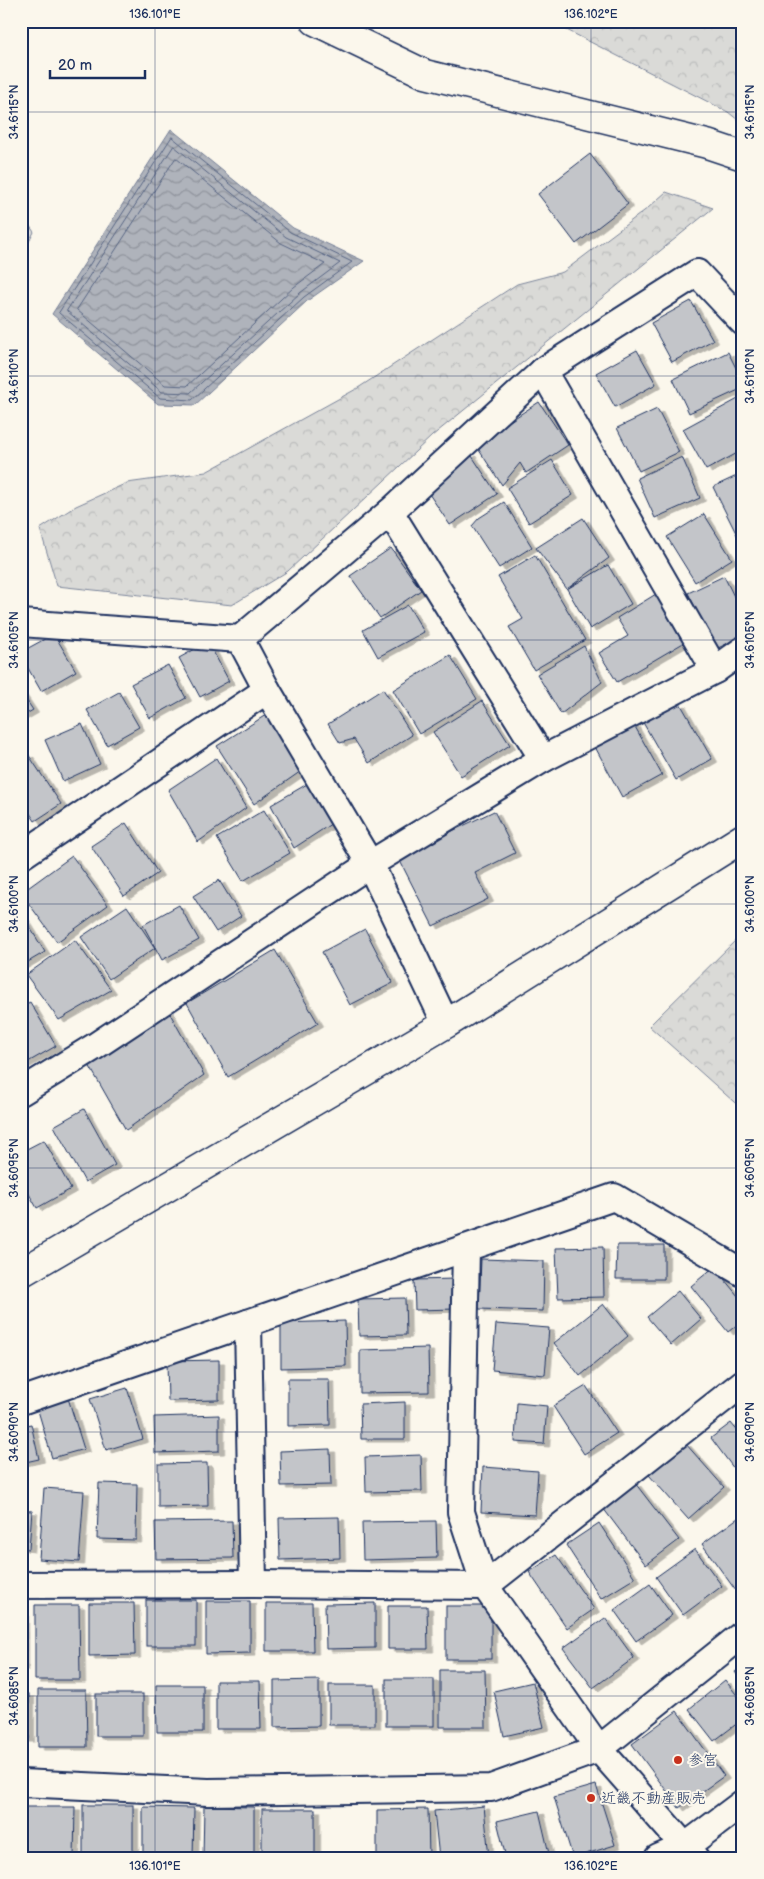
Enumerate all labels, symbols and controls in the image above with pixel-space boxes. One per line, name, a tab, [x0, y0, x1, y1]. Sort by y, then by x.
text: 136.101°E	[129, 7, 181, 22]
text: 136.102°E	[564, 7, 618, 22]
scale bar	[50, 48, 145, 80]
text: 20 m	[58, 56, 92, 75]
text: 34.6115°N	[7, 85, 22, 139]
text: 34.6115°N	[743, 85, 758, 139]
text: 34.6110°N	[7, 348, 22, 404]
text: 34.6110°N	[743, 348, 758, 404]
text: 34.6105°N	[7, 611, 22, 669]
text: 34.6105°N	[743, 611, 758, 669]
text: 34.6100°N	[7, 875, 22, 933]
text: 34.6100°N	[743, 875, 758, 933]
text: 34.6095°N	[7, 1138, 22, 1198]
text: 34.6095°N	[743, 1138, 758, 1198]
text: 34.6090°N	[7, 1402, 22, 1462]
text: 34.6090°N	[743, 1402, 758, 1462]
text: 34.6085°N	[7, 1666, 22, 1726]
text: 34.6085°N	[743, 1666, 758, 1726]
place label: 参宮	[688, 1751, 718, 1770]
marker: 参宮	[672, 1754, 684, 1766]
place label: 近畿不動産販売	[601, 1789, 706, 1808]
marker: 近畿不動産販売	[585, 1792, 597, 1804]
text: 136.101°E	[129, 1859, 181, 1874]
text: 136.102°E	[564, 1859, 618, 1874]

